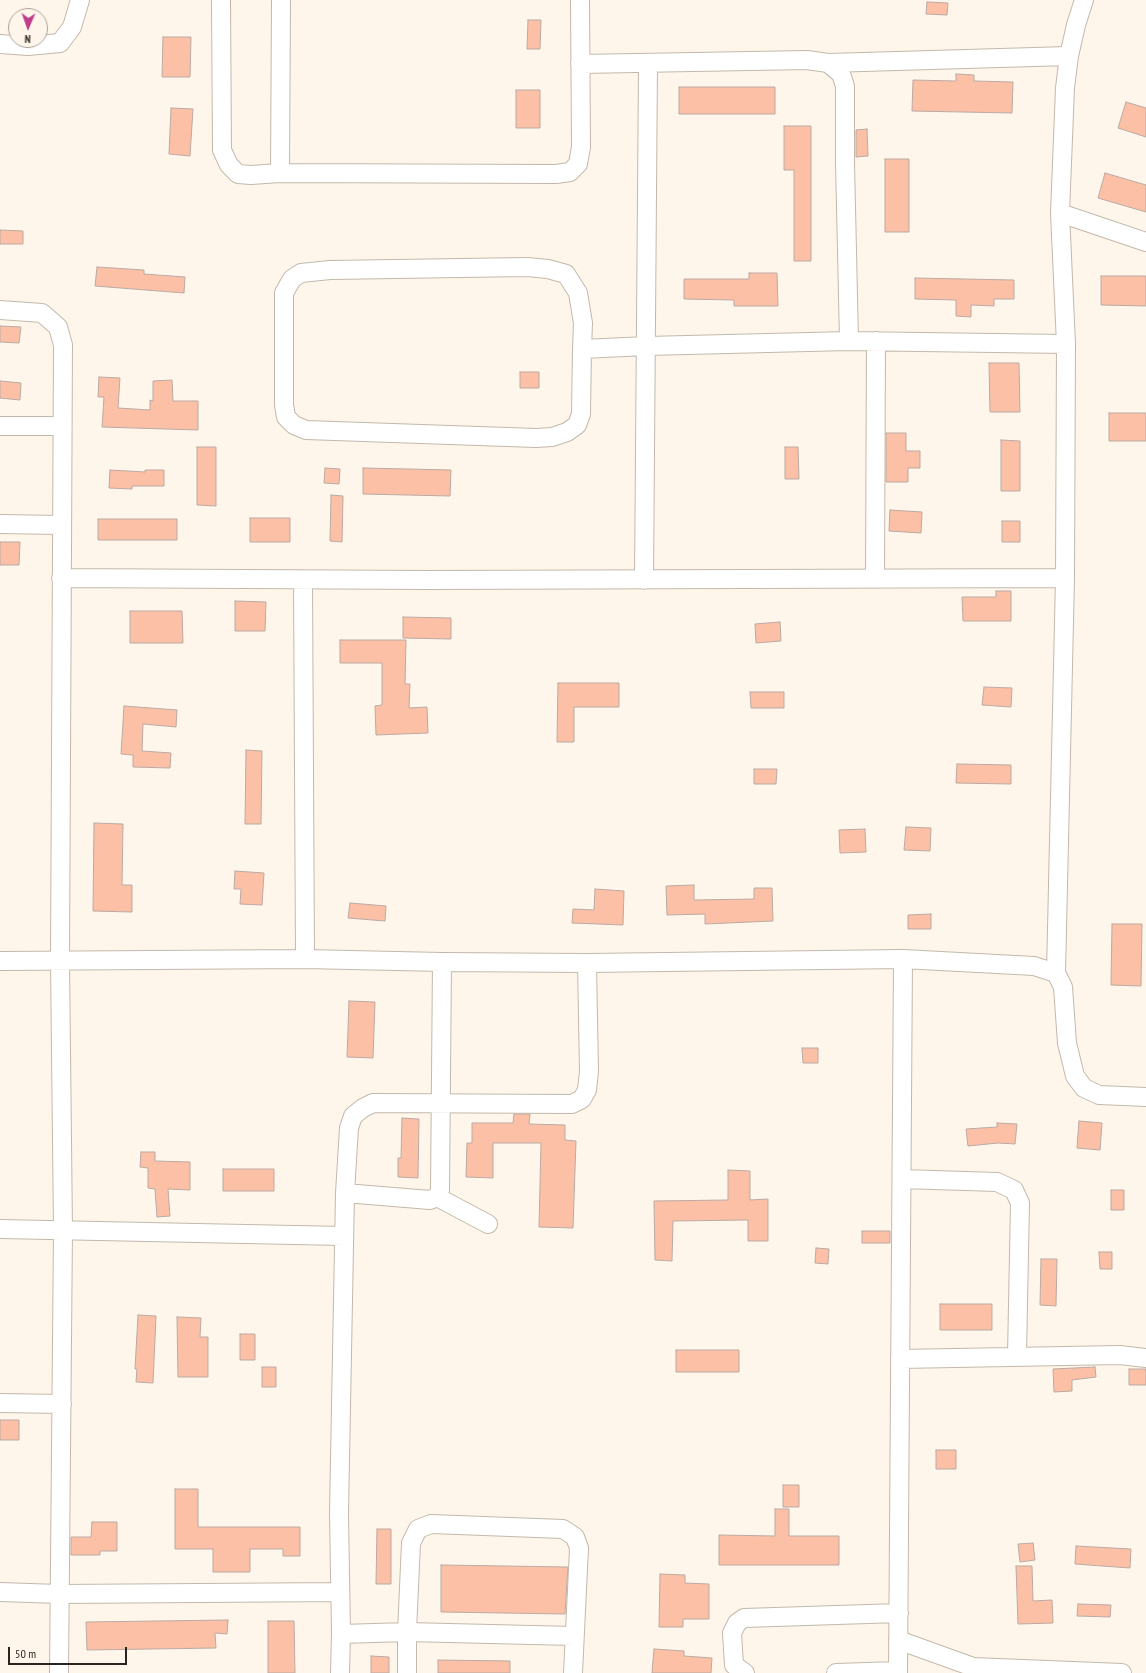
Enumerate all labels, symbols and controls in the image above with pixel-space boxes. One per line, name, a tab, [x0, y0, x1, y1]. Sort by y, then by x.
north arrow	[8, 8, 48, 48]
text: N	[24, 32, 31, 46]
scale bar	[10, 1639, 129, 1665]
text: 50 m	[15, 1646, 36, 1661]

